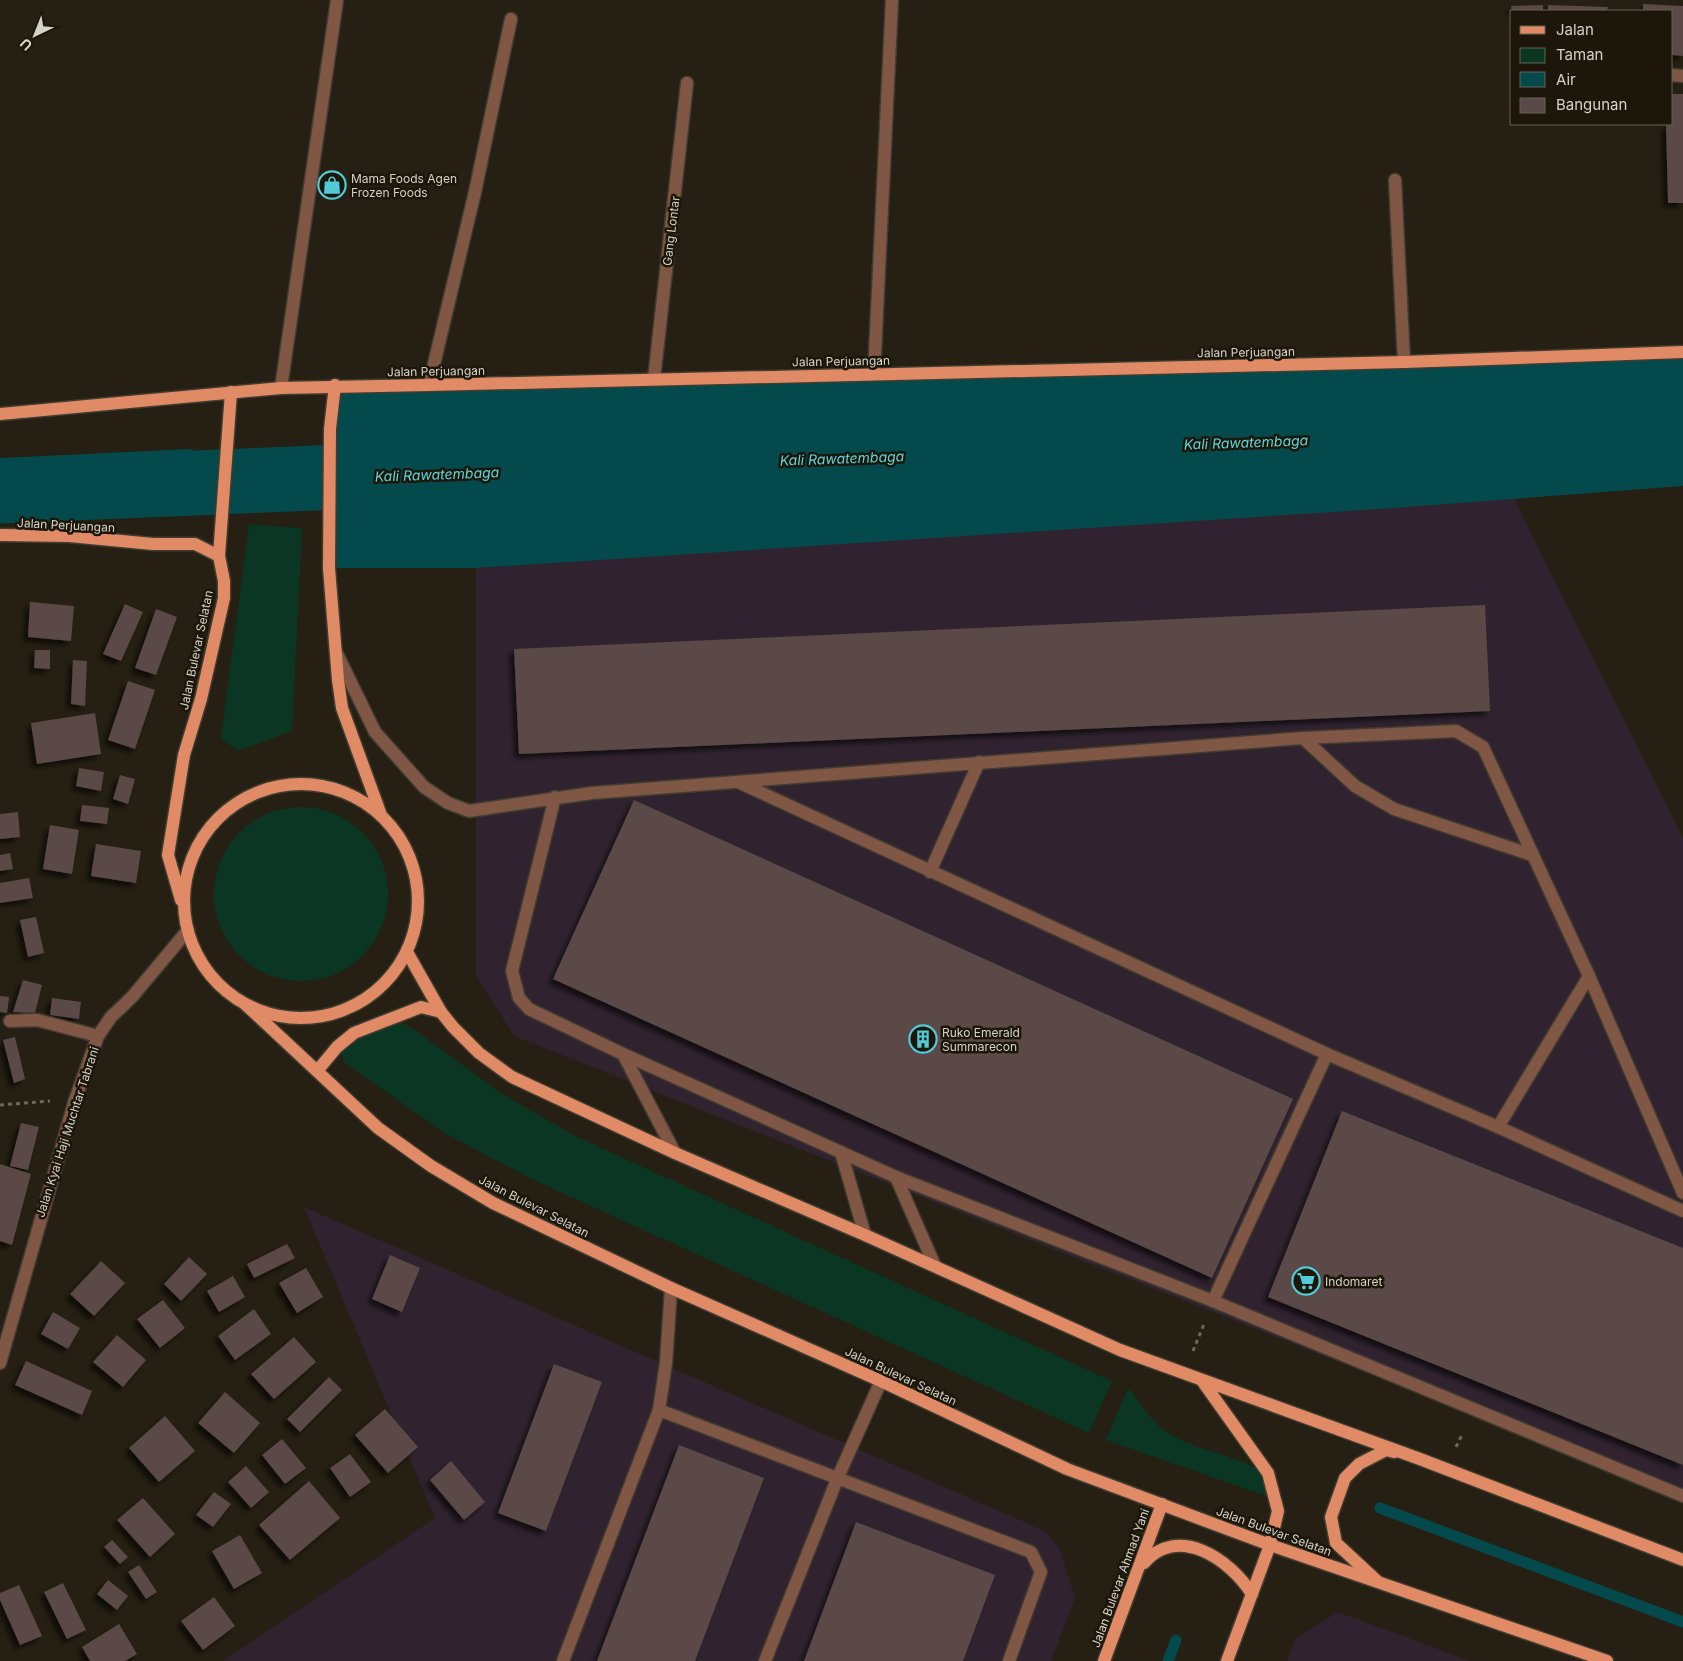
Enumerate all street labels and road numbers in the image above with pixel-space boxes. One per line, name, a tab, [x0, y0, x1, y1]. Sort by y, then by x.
street label: Gang Lontar	[659, 195, 683, 267]
street label: Jalan Perjuangan	[1197, 344, 1295, 360]
street label: Jalan Perjuangan	[792, 353, 890, 369]
street label: Jalan Perjuangan	[387, 363, 485, 379]
street label: Jalan Perjuangan	[17, 515, 115, 535]
street label: Jalan Bulevar Selatan	[176, 589, 216, 711]
street label: Jalan Kyai Haji Muchtar Tabrani	[32, 1045, 102, 1219]
street label: Jalan Bulevar Selatan	[476, 1172, 592, 1240]
street label: Jalan Bulevar Selatan	[843, 1343, 959, 1409]
street label: Jalan Bulevar Selatan	[1214, 1503, 1334, 1559]
street label: Jalan Bulevar Ahmad Yani	[1088, 1506, 1152, 1650]

